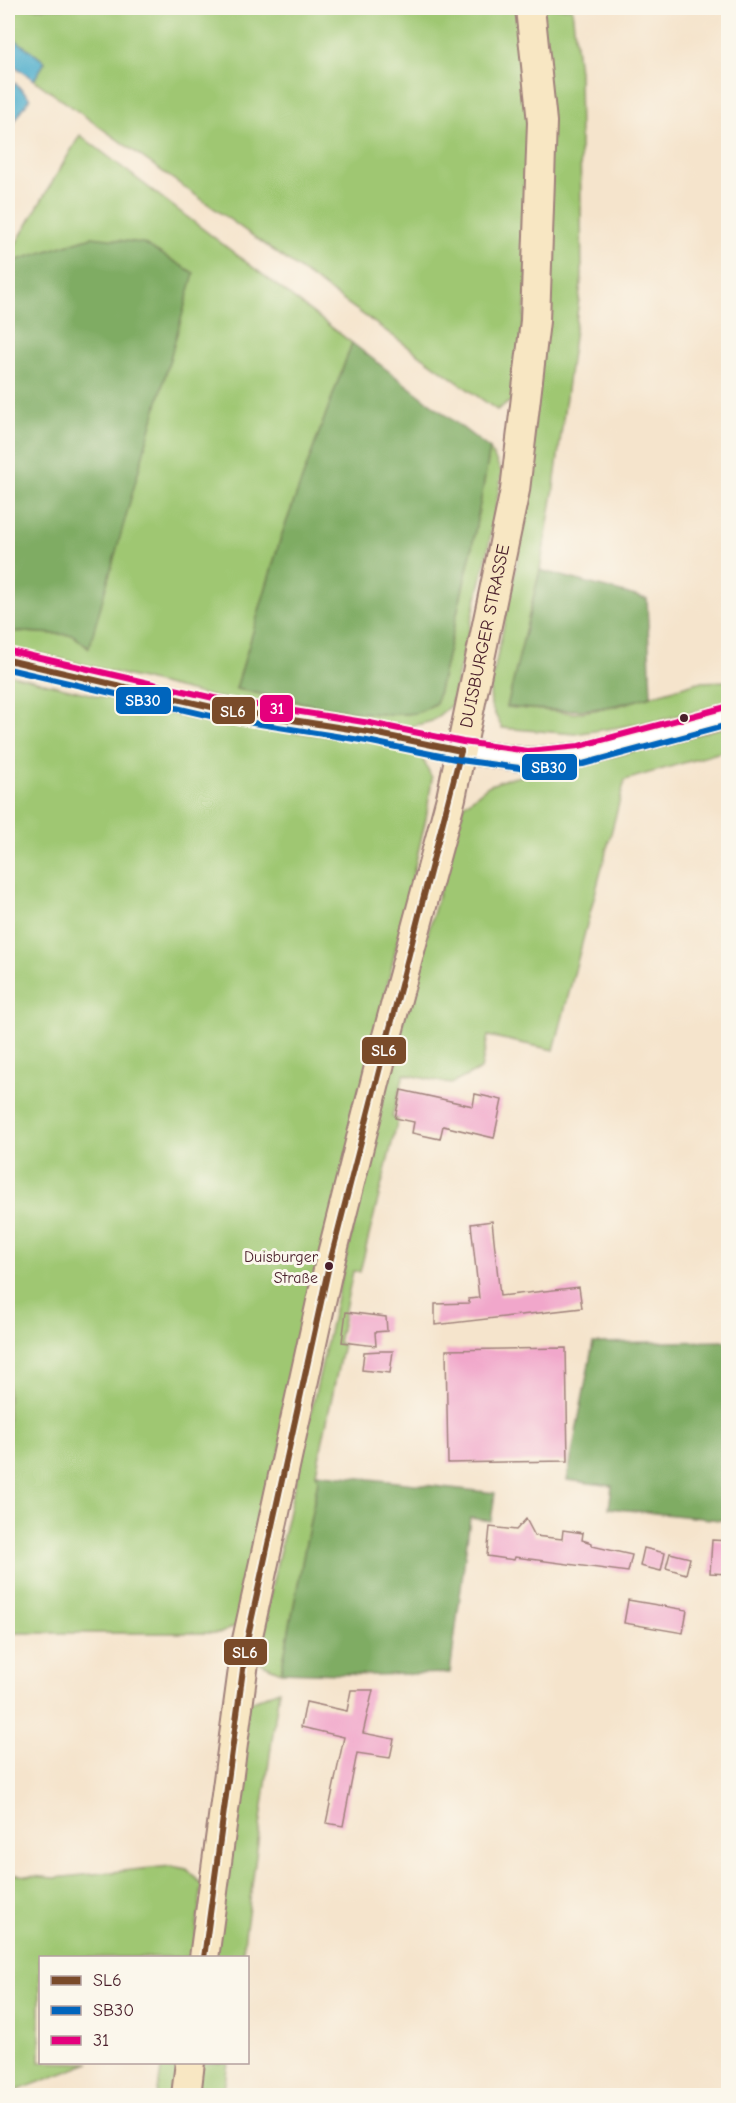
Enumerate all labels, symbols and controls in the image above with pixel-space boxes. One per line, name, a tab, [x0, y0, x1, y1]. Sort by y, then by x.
street label: DUISBURGER STRASSE	[455, 542, 514, 730]
line badge: SB30	[115, 686, 172, 715]
text: SB30	[125, 692, 161, 710]
line badge: 31	[259, 694, 294, 723]
line badge: SL6	[211, 696, 256, 725]
text: 31	[270, 700, 284, 718]
text: SL6	[220, 703, 246, 721]
unlabelled marker	[678, 712, 690, 724]
line badge: SB30	[521, 753, 578, 781]
text: SB30	[531, 759, 567, 777]
line badge: SL6	[361, 1036, 407, 1065]
text: SL6	[371, 1042, 397, 1060]
place label: Duisburger Straße	[244, 1248, 319, 1287]
marker: Duisburger Straße	[323, 1260, 335, 1272]
line badge: SL6	[223, 1638, 268, 1666]
text: SL6	[232, 1644, 258, 1662]
legend	[39, 1956, 249, 2064]
text: SL6	[93, 1970, 122, 1991]
text: SB30	[93, 2000, 134, 2021]
text: 31	[93, 2030, 109, 2051]

